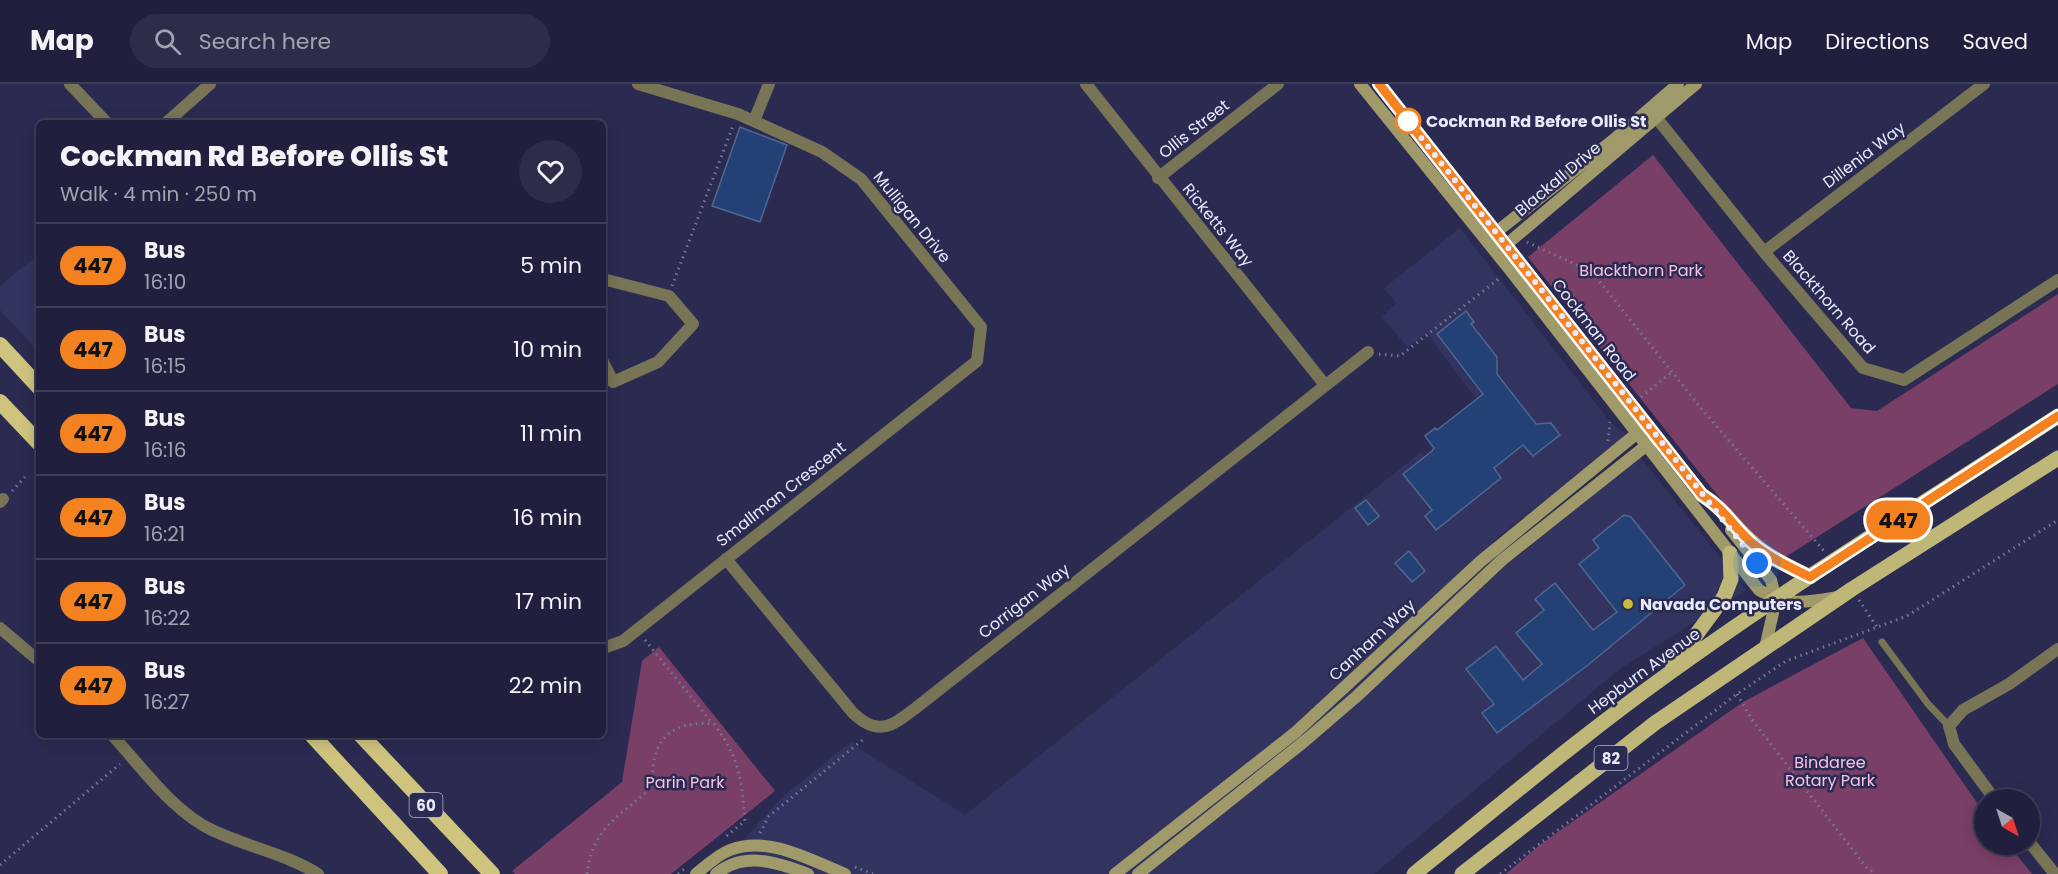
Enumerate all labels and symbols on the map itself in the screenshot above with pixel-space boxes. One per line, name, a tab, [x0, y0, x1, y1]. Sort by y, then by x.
street label: Ollis Street	[1154, 94, 1234, 164]
marker: Cockman Rd Before Ollis St	[1395, 108, 1421, 134]
place label: Cockman Rd Before Ollis St	[1426, 110, 1646, 133]
street label: Dillenia Way	[1818, 116, 1910, 194]
street label: Blackall Drive	[1510, 136, 1606, 222]
street label: Mulligan Drive	[868, 166, 956, 268]
street label: Ricketts Way	[1177, 178, 1259, 272]
street label: Blackthorn Road	[1777, 245, 1881, 359]
park label: Blackthorn Park	[1579, 259, 1704, 282]
street label: Cockman Road	[1547, 274, 1641, 386]
street label: Smallman Crescent	[711, 436, 851, 552]
line badge: 447	[1864, 500, 1932, 540]
your location	[1742, 548, 1772, 578]
street label: Corrigan Way	[974, 558, 1074, 644]
place label: Navada Computers	[1640, 593, 1802, 616]
street label: Canham Way	[1324, 594, 1420, 686]
marker: Navada Computers	[1621, 597, 1635, 611]
street label: Hepburn Avenue	[1583, 622, 1705, 720]
road number: 82	[1594, 746, 1628, 770]
park label: Bindaree Rotary Park	[1785, 751, 1876, 792]
park label: Parin Park	[646, 771, 725, 794]
north arrow	[1974, 789, 2040, 855]
road number: 60	[410, 793, 442, 817]

